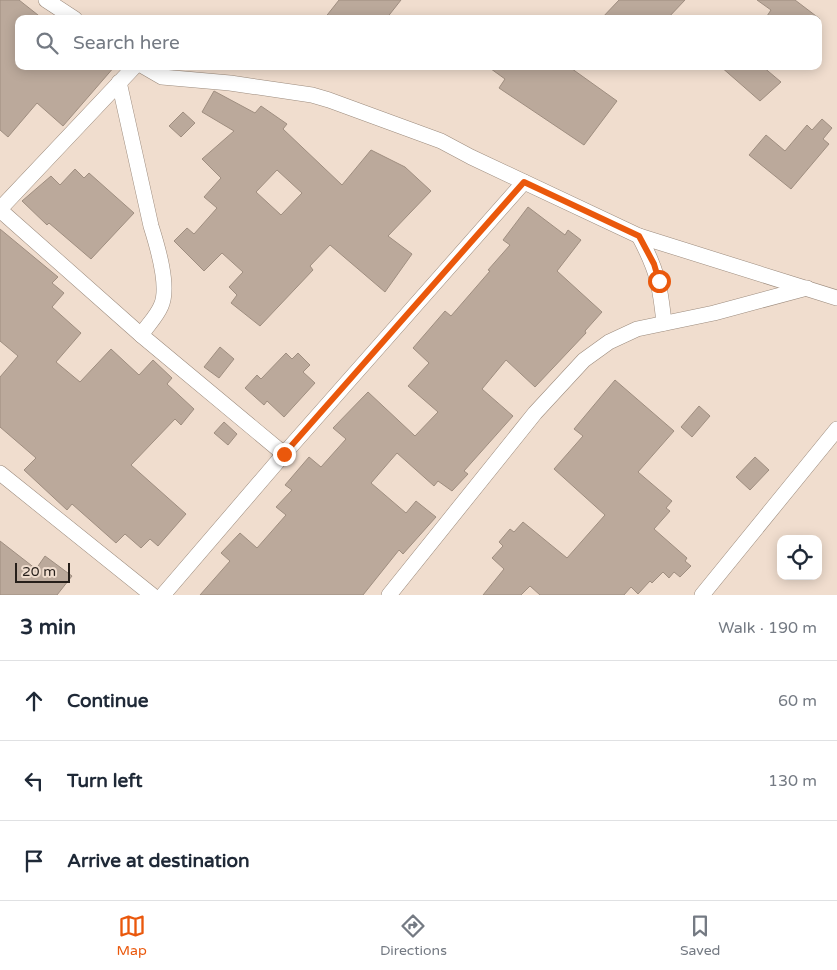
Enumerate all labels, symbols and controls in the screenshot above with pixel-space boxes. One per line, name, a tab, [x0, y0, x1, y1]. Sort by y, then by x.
search box	[15, 15, 822, 70]
icon: search	[33, 29, 61, 57]
text: Search here	[73, 32, 180, 54]
route start	[648, 270, 671, 293]
route end	[273, 443, 296, 466]
map controls	[777, 535, 822, 580]
button: locate	[777, 535, 822, 580]
scale bar	[15, 560, 70, 583]
text: 20 m	[22, 563, 56, 580]
text: 3 min	[20, 615, 76, 640]
text: Walk · 190 m	[718, 618, 817, 638]
icon: ahead	[20, 687, 48, 715]
text: Continue	[67, 690, 149, 712]
text: 60 m	[778, 691, 817, 711]
icon: left	[20, 767, 48, 795]
text: Turn left	[67, 770, 143, 792]
text: 130 m	[768, 771, 817, 791]
icon: arrive	[20, 847, 48, 875]
text: Arrive at destination	[67, 850, 250, 872]
tab: Map	[117, 912, 147, 959]
tab: Directions	[380, 912, 447, 959]
tab: Saved	[680, 912, 720, 959]

